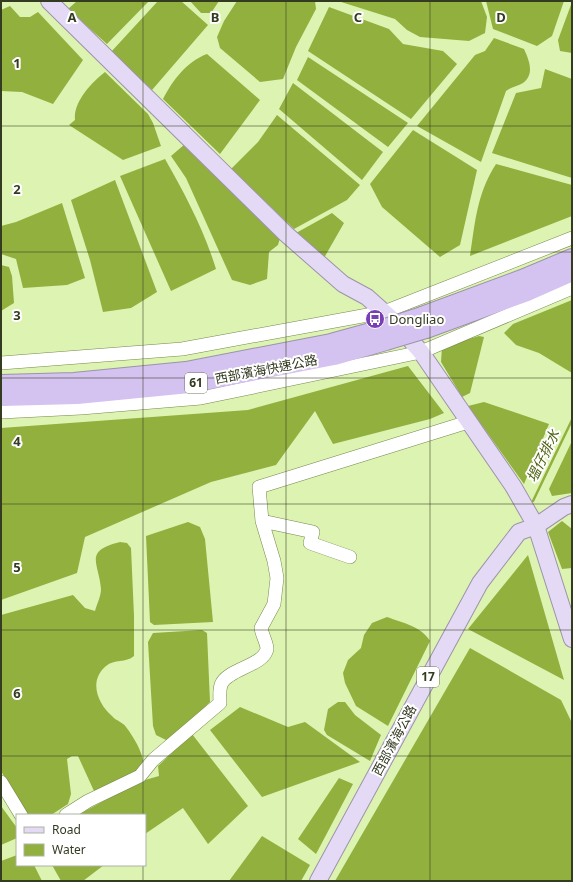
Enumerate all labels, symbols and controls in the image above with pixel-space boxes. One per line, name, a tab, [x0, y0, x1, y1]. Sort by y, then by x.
text: A	[68, 8, 77, 26]
text: B	[211, 8, 219, 26]
text: C	[354, 8, 362, 26]
text: D	[496, 8, 506, 26]
text: 1	[13, 54, 21, 72]
text: 2	[13, 180, 21, 198]
text: 3	[13, 306, 21, 324]
bus stop icon: Dongliao	[364, 308, 386, 330]
place label: Dongliao	[389, 310, 444, 328]
street label: 西部濱海快速公路	[213, 350, 319, 388]
road number: 61	[185, 373, 207, 393]
water label: 塭仔排水	[522, 426, 564, 485]
text: 4	[13, 432, 21, 450]
text: 5	[13, 558, 21, 576]
road number: 17	[417, 667, 439, 687]
text: 6	[13, 684, 21, 702]
street label: 西部濱海公路	[368, 701, 420, 779]
legend	[16, 814, 146, 866]
text: Road	[52, 821, 81, 838]
text: Water	[52, 841, 86, 858]

